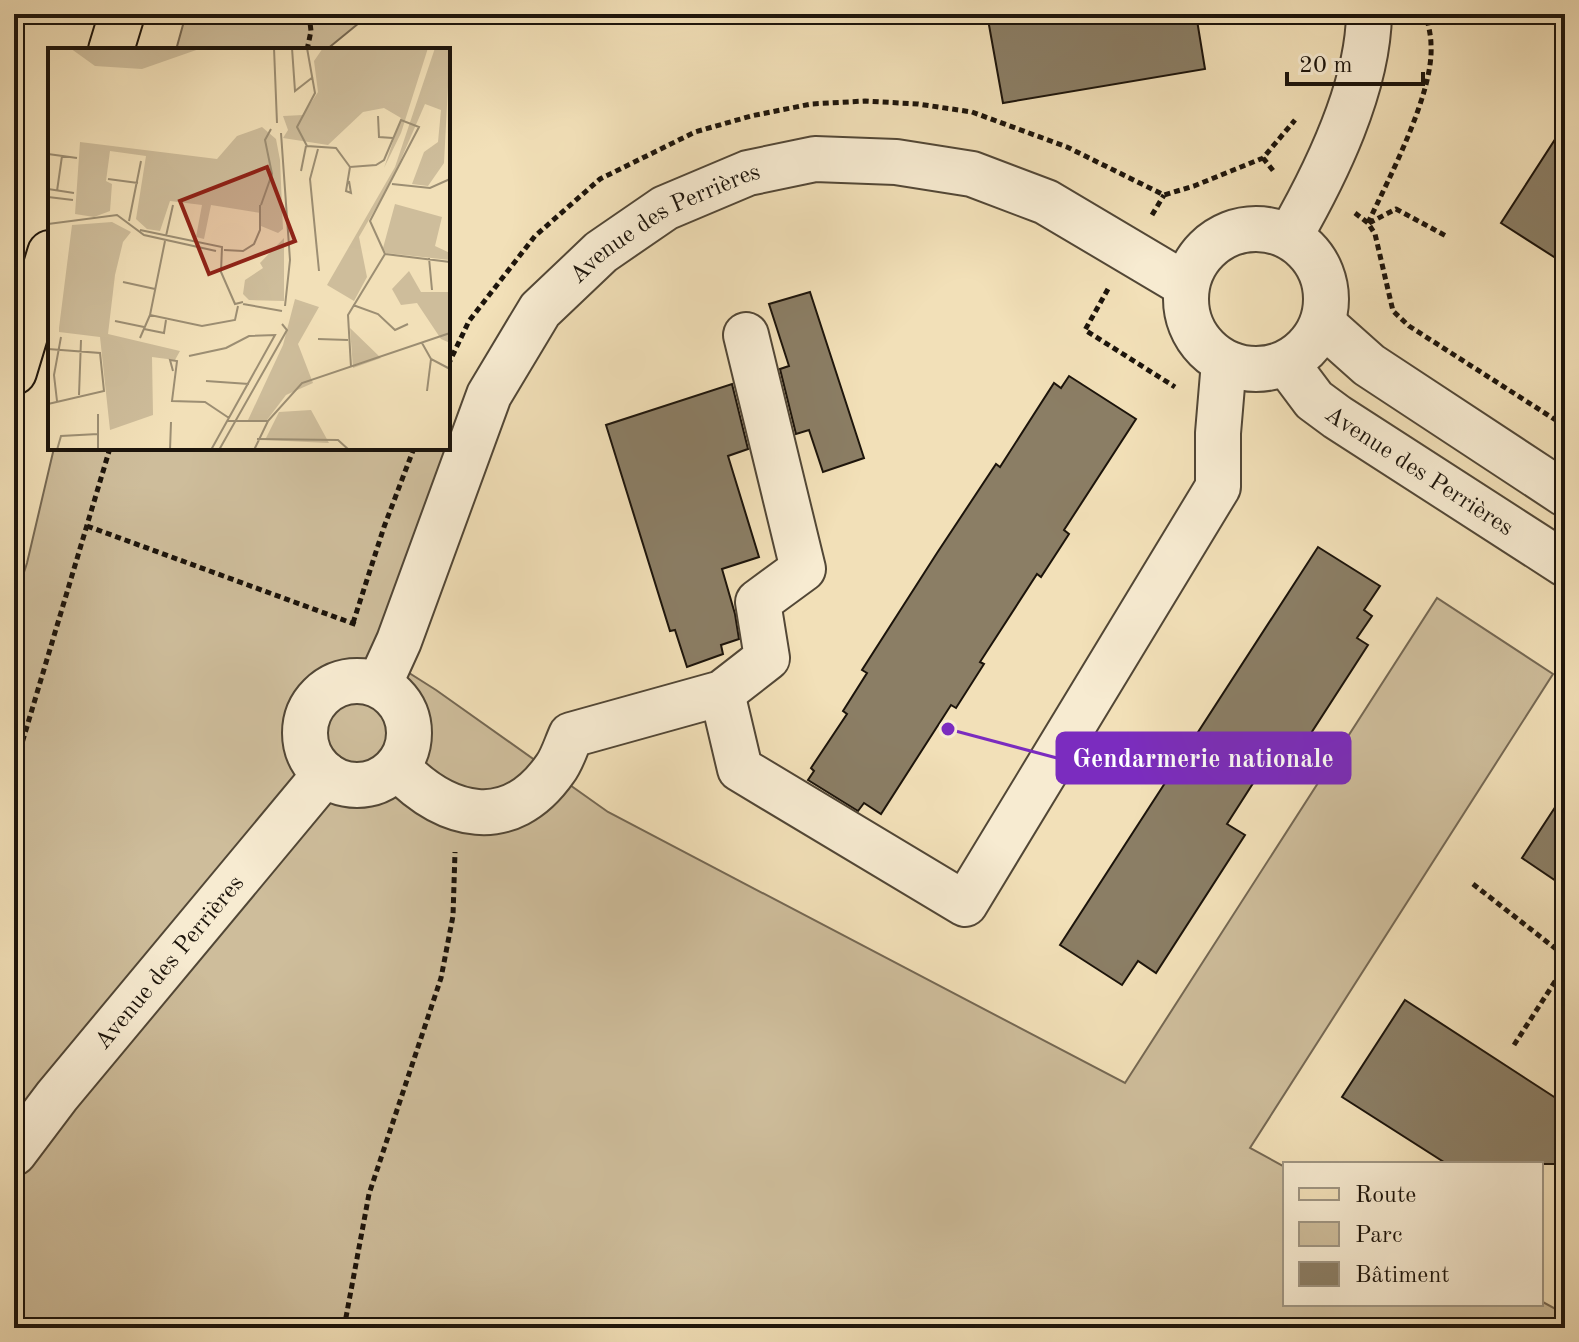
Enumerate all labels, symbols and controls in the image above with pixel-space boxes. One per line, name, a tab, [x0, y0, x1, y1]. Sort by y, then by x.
scale bar	[1287, 36, 1423, 86]
inset map	[48, 48, 450, 450]
text: 20 m	[1299, 54, 1353, 78]
street label: Avenue des Perrières	[566, 161, 762, 289]
street label: Avenue des Perrières	[1320, 403, 1517, 541]
callout: Gendarmerie nationale	[1057, 733, 1350, 783]
text: Gendarmerie nationale	[1072, 747, 1334, 773]
street label: Avenue des Perrières	[91, 871, 249, 1055]
legend	[1283, 1162, 1543, 1306]
text: Route	[1355, 1184, 1416, 1208]
text: Parc	[1355, 1224, 1402, 1248]
text: Bâtiment	[1355, 1264, 1450, 1288]

